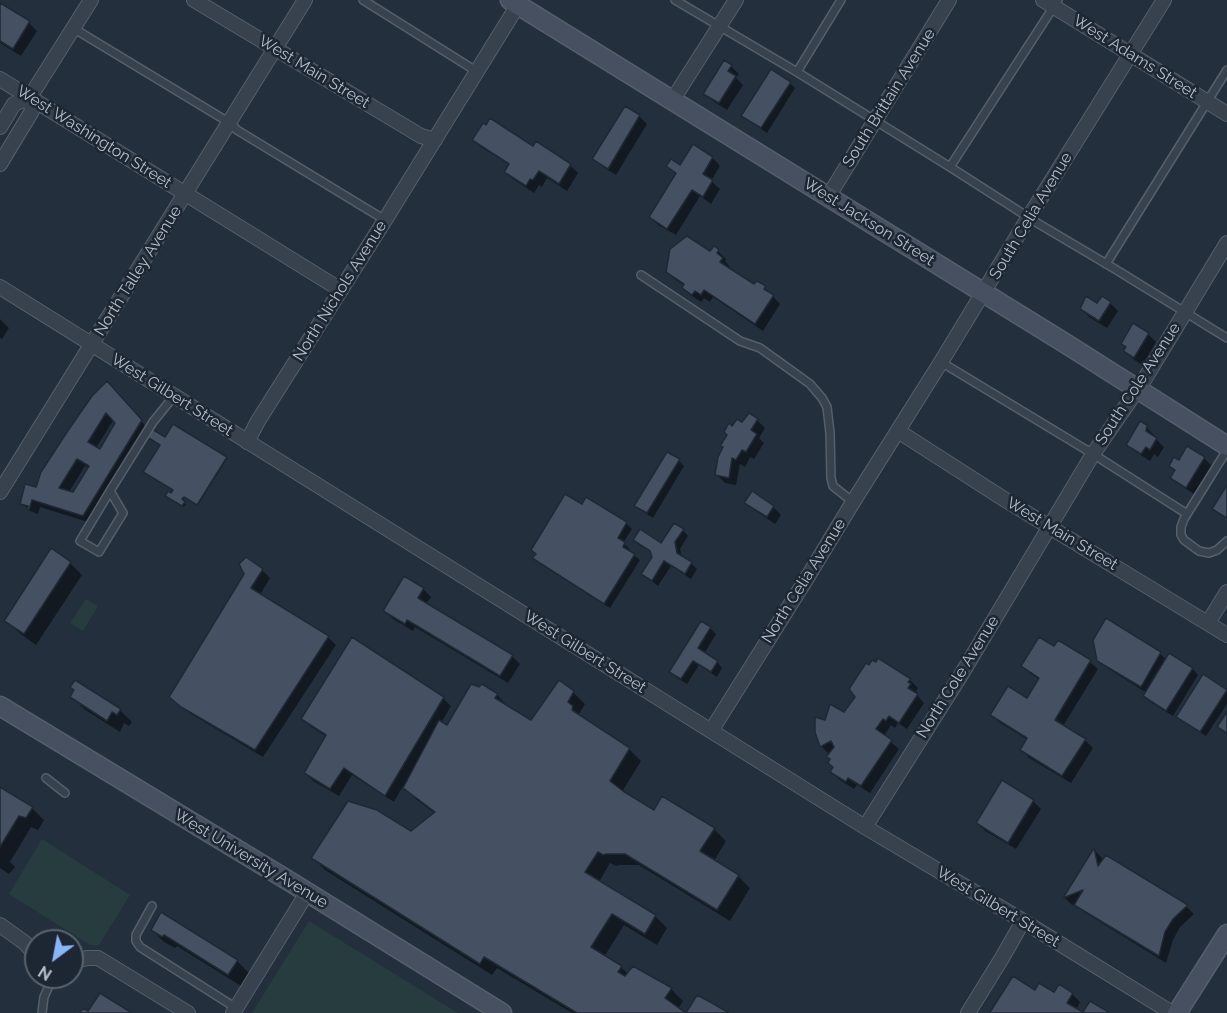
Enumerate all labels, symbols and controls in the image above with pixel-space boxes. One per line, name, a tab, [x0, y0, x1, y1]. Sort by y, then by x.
street label: West Adams Street	[1070, 11, 1200, 103]
street label: South Brittain Avenue	[839, 25, 939, 171]
street label: West Main Street	[255, 31, 373, 113]
street label: West Washington Street	[13, 81, 175, 193]
street label: South Celia Avenue	[986, 149, 1076, 283]
street label: West Jackson Street	[800, 174, 938, 270]
street label: North Talley Avenue	[90, 202, 186, 340]
street label: North Nichols Avenue	[289, 217, 391, 365]
street label: South Cole Avenue	[1091, 319, 1185, 449]
street label: West Gilbert Street	[107, 350, 237, 440]
street label: West Main Street	[1003, 493, 1121, 575]
street label: North Celia Avenue	[758, 515, 850, 647]
street label: West Gilbert Street	[520, 607, 650, 697]
street label: North Cole Avenue	[913, 612, 1003, 742]
street label: West University Avenue	[171, 806, 331, 912]
street label: West Gilbert Street	[933, 863, 1063, 951]
north arrow	[24, 929, 84, 989]
text: N	[35, 962, 55, 984]

